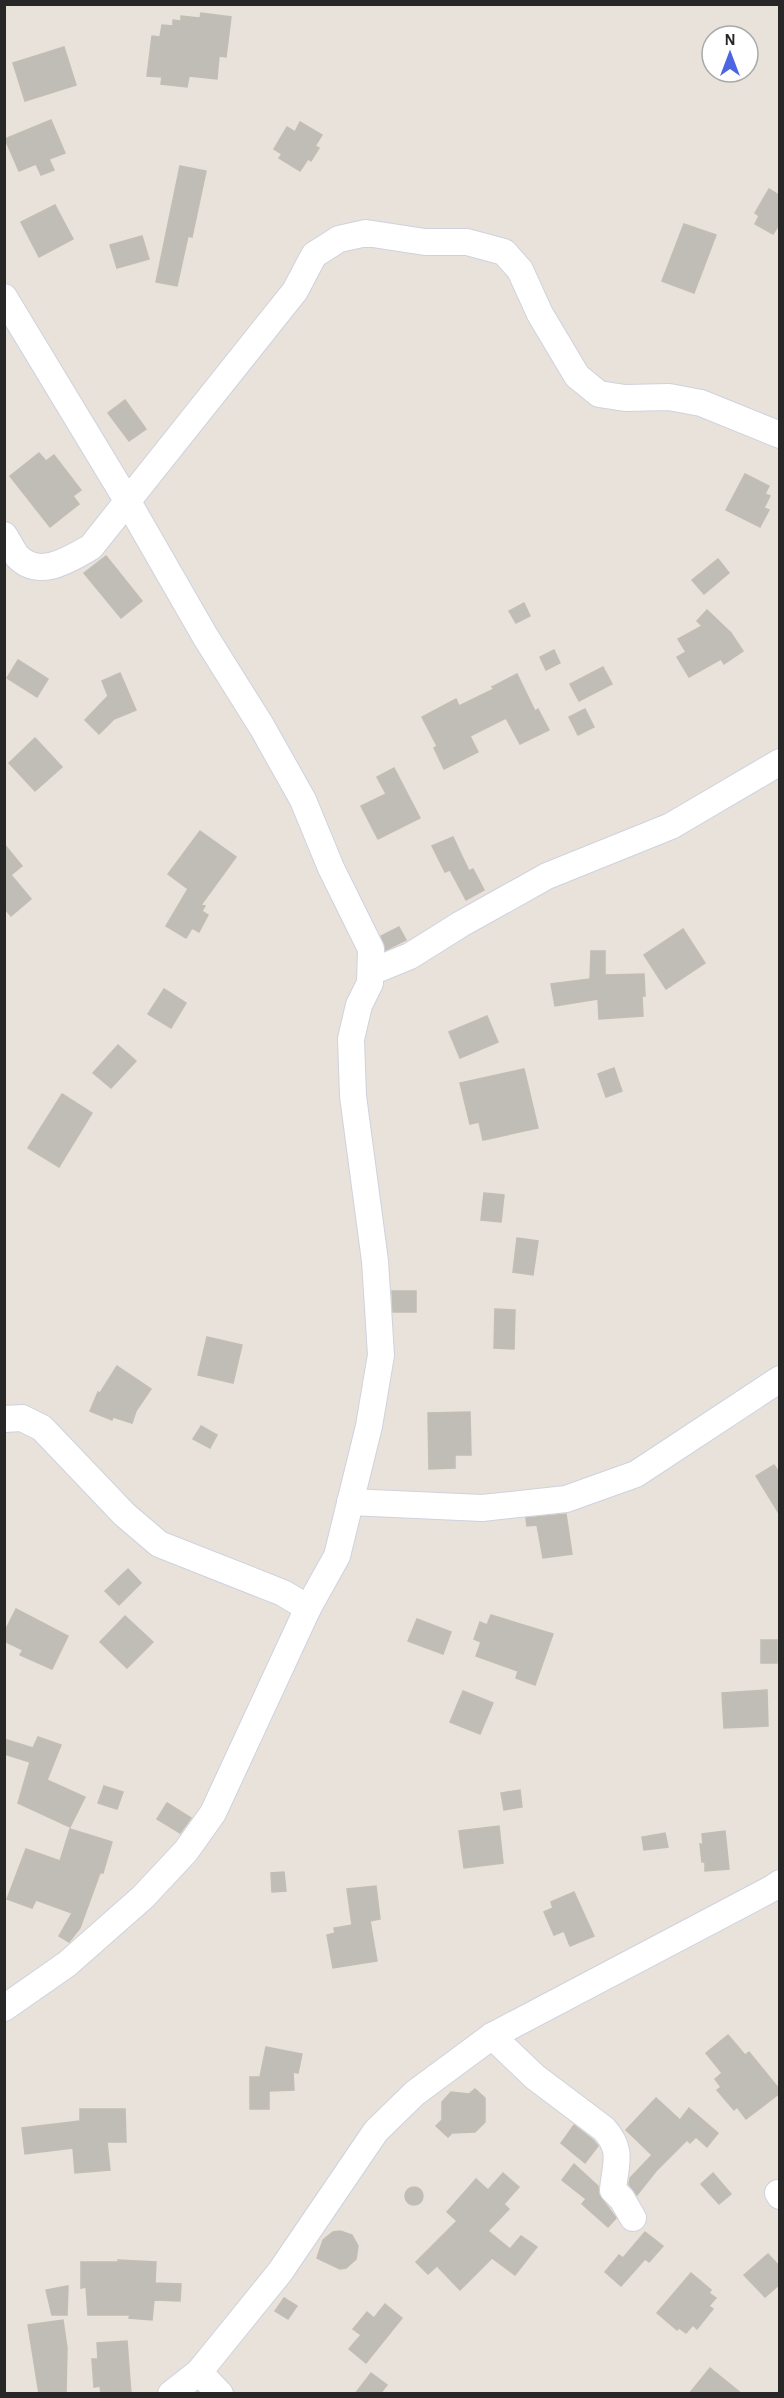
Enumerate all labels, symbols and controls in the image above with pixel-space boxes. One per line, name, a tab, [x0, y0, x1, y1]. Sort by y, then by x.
north arrow	[700, 24, 760, 84]
text: N	[724, 32, 736, 48]

